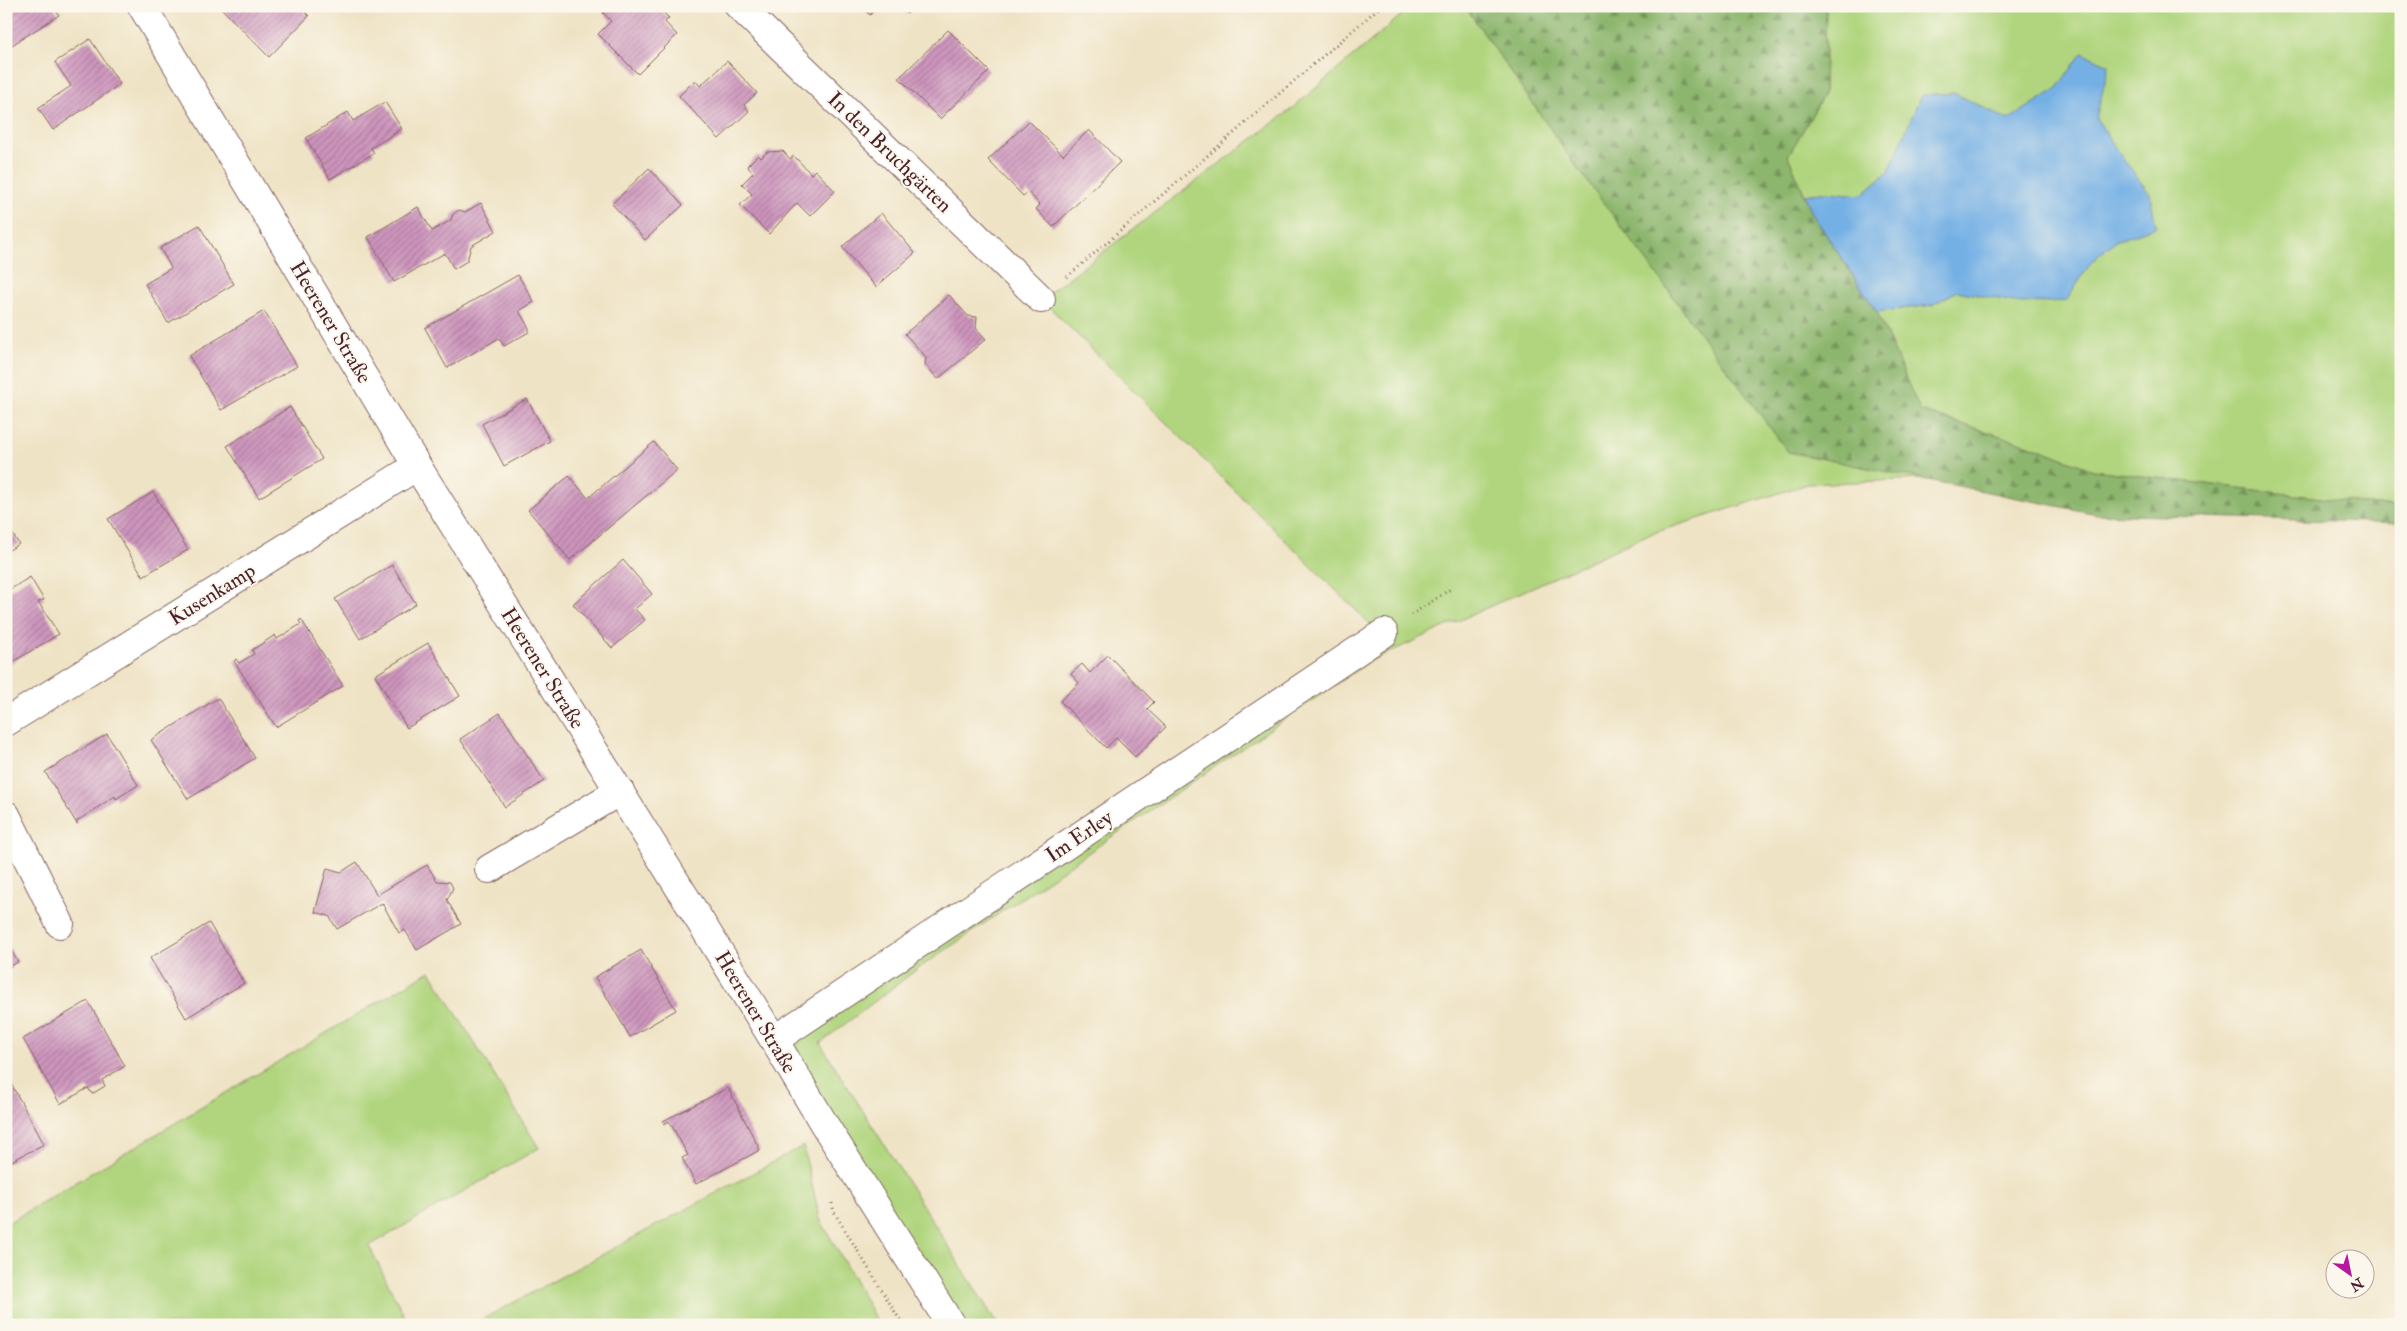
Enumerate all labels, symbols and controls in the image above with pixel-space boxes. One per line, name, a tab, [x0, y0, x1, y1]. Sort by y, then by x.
street label: In den Bruchgärten	[822, 86, 958, 219]
street label: Heerener Straße	[283, 256, 378, 389]
street label: Kusenkamp	[164, 557, 261, 632]
street label: Heerener Straße	[495, 603, 591, 734]
street label: Im Erley	[1040, 804, 1119, 869]
street label: Heerener Straße	[708, 946, 803, 1079]
north arrow	[2324, 1248, 2374, 1298]
text: N	[2347, 1273, 2368, 1295]

